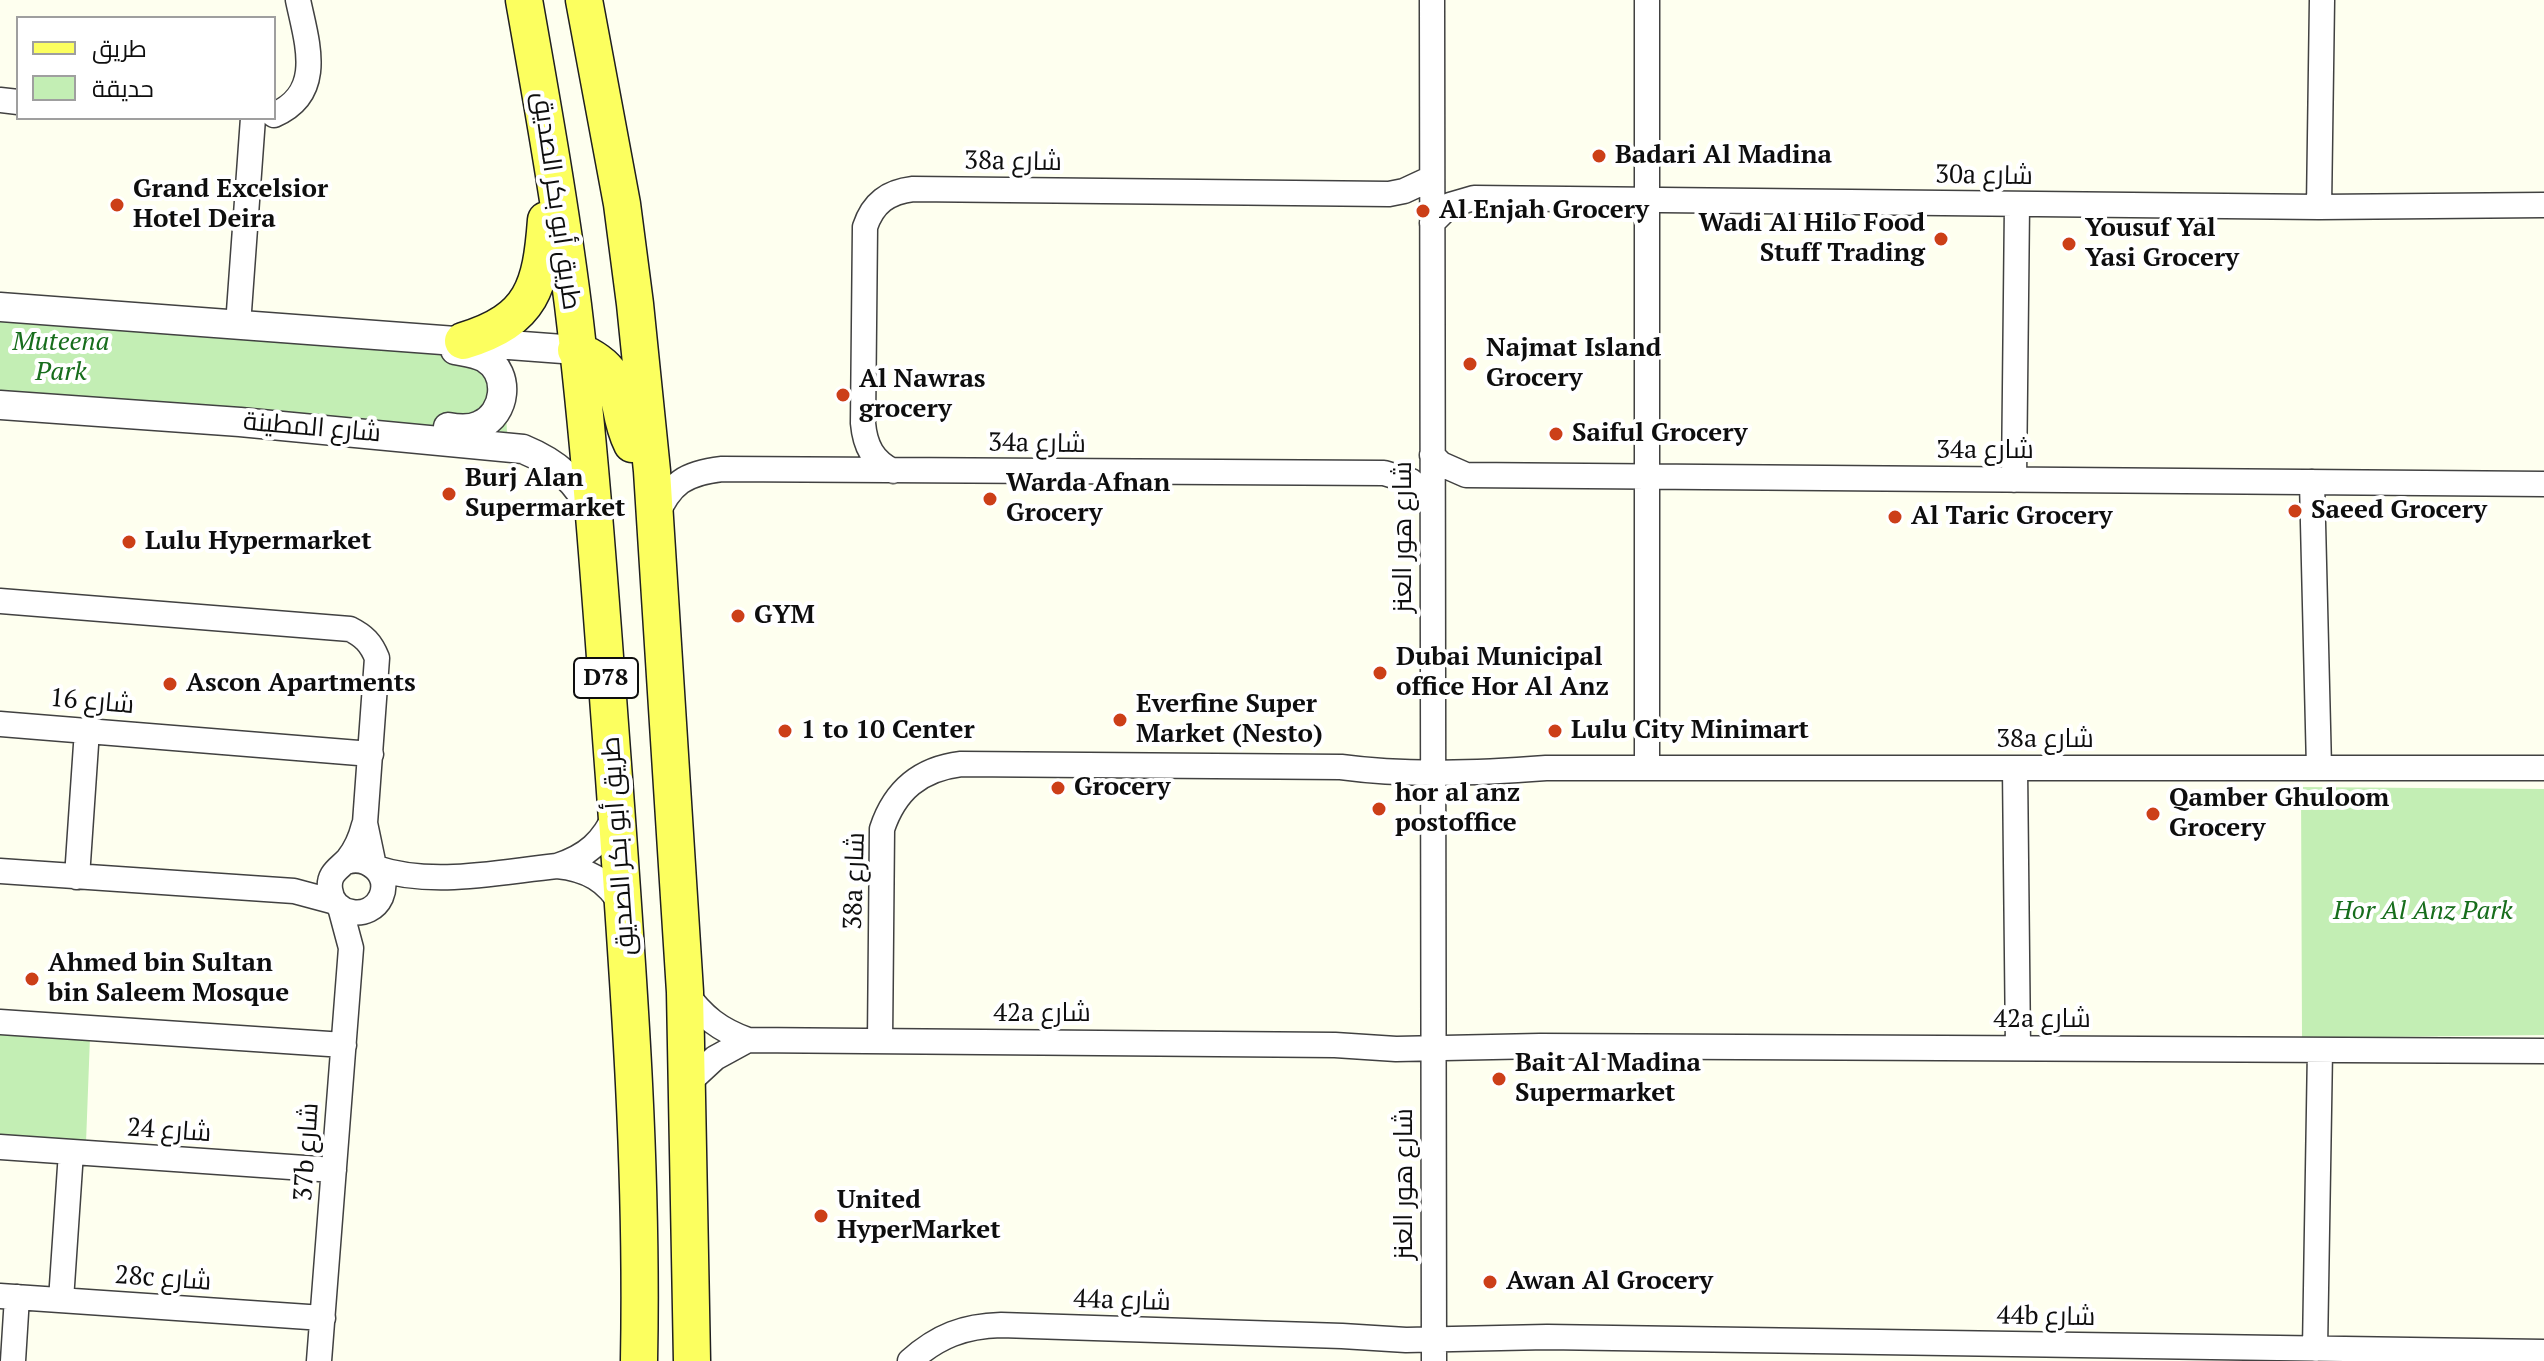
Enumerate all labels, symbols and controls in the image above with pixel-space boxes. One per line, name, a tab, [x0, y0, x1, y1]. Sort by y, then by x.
legend	[16, 16, 276, 120]
text: طريق	[92, 32, 147, 64]
text: حديقة	[92, 72, 154, 104]
street label: طريق أبو بكر الصديق	[525, 90, 587, 312]
place label: Badari Al Madina	[1615, 140, 1832, 172]
street label: 38a شارع	[964, 146, 1062, 178]
marker: Badari Al Madina	[1590, 147, 1608, 165]
street label: 30a شارع	[1935, 160, 2033, 192]
place label: Grand Excelsior Hotel Deira	[133, 174, 328, 236]
place label: Al Enjah Grocery	[1439, 195, 1649, 227]
marker: Grand Excelsior Hotel Deira	[108, 196, 126, 214]
marker: Al Enjah Grocery	[1414, 202, 1432, 220]
place label: Wadi Al Hilo Food Stuff Trading	[1699, 208, 1925, 270]
place label: Yousuf Yal Yasi Grocery	[2085, 213, 2239, 274]
marker: Wadi Al Hilo Food Stuff Trading	[1932, 230, 1950, 248]
marker: Yousuf Yal Yasi Grocery	[2060, 235, 2078, 253]
park label: Muteena Park	[12, 327, 110, 388]
place label: Najmat Island Grocery	[1486, 333, 1661, 394]
marker: Najmat Island Grocery	[1461, 355, 1479, 373]
place label: Al Nawras grocery	[859, 364, 986, 426]
marker: Al Nawras grocery	[834, 386, 852, 404]
street label: شارع المطينة	[242, 406, 382, 450]
place label: Saiful Grocery	[1572, 418, 1747, 450]
marker: Saiful Grocery	[1547, 425, 1565, 443]
street label: 34a شارع	[988, 428, 1086, 460]
street label: 34a شارع	[1936, 435, 2034, 467]
street label: شارع هور العنز	[1388, 461, 1420, 613]
place label: Burj Alan Supermarket	[465, 463, 625, 524]
place label: Warda Afnan Grocery	[1006, 468, 1170, 530]
marker: Burj Alan Supermarket	[440, 485, 458, 503]
marker: Warda Afnan Grocery	[981, 490, 999, 508]
place label: Saeed Grocery	[2311, 495, 2487, 527]
place label: Al Taric Grocery	[1911, 501, 2112, 533]
marker: Saeed Grocery	[2286, 502, 2304, 520]
marker: Al Taric Grocery	[1886, 508, 1904, 526]
place label: Lulu Hypermarket	[145, 526, 372, 558]
marker: Lulu Hypermarket	[120, 533, 138, 551]
place label: GYM	[754, 600, 815, 632]
marker: GYM	[729, 607, 747, 625]
place label: Dubai Municipal office Hor Al Anz	[1396, 642, 1609, 704]
road number: D78	[574, 658, 638, 698]
marker: Dubai Municipal office Hor Al Anz	[1371, 664, 1389, 682]
place label: Ascon Apartments	[186, 668, 416, 700]
marker: Ascon Apartments	[161, 675, 179, 693]
street label: شارع 16	[49, 683, 135, 721]
place label: Everfine Super Market (Nesto)	[1136, 689, 1323, 750]
marker: Everfine Super Market (Nesto)	[1111, 711, 1129, 729]
place label: 1 to 10 Center	[801, 715, 975, 747]
place label: Lulu City Minimart	[1571, 715, 1809, 747]
marker: 1 to 10 Center	[776, 722, 794, 740]
marker: Lulu City Minimart	[1546, 722, 1564, 740]
street label: 38a شارع	[1996, 724, 2094, 756]
street label: طريق أبو بكر الصديق	[596, 735, 642, 957]
place label: Grocery	[1074, 772, 1170, 804]
place label: hor al anz postoffice	[1395, 778, 1520, 840]
marker: Grocery	[1049, 779, 1067, 797]
place label: Qamber Ghuloom Grocery	[2169, 783, 2389, 844]
marker: hor al anz postoffice	[1370, 800, 1388, 818]
marker: Qamber Ghuloom Grocery	[2144, 805, 2162, 823]
street label: 38a شارع	[838, 832, 872, 930]
park label: Hor Al Anz Park	[2333, 896, 2513, 928]
place label: Ahmed bin Sultan bin Saleem Mosque	[48, 948, 289, 1010]
marker: Ahmed bin Sultan bin Saleem Mosque	[23, 970, 41, 988]
street label: 42a شارع	[993, 998, 1091, 1030]
street label: 42a شارع	[1993, 1004, 2091, 1036]
place label: Bait Al Madina Supermarket	[1515, 1048, 1701, 1110]
marker: Bait Al Madina Supermarket	[1490, 1070, 1508, 1088]
street label: 37b شارع	[288, 1102, 326, 1202]
street label: شارع هور العنز	[1389, 1108, 1421, 1260]
street label: شارع 24	[126, 1112, 212, 1150]
place label: United HyperMarket	[837, 1185, 1001, 1246]
marker: United HyperMarket	[812, 1207, 830, 1225]
street label: 28c شارع	[114, 1260, 212, 1298]
place label: Awan Al Grocery	[1506, 1266, 1713, 1298]
marker: Awan Al Grocery	[1481, 1273, 1499, 1291]
street label: 44a شارع	[1073, 1284, 1171, 1318]
street label: 44b شارع	[1996, 1301, 2096, 1333]

